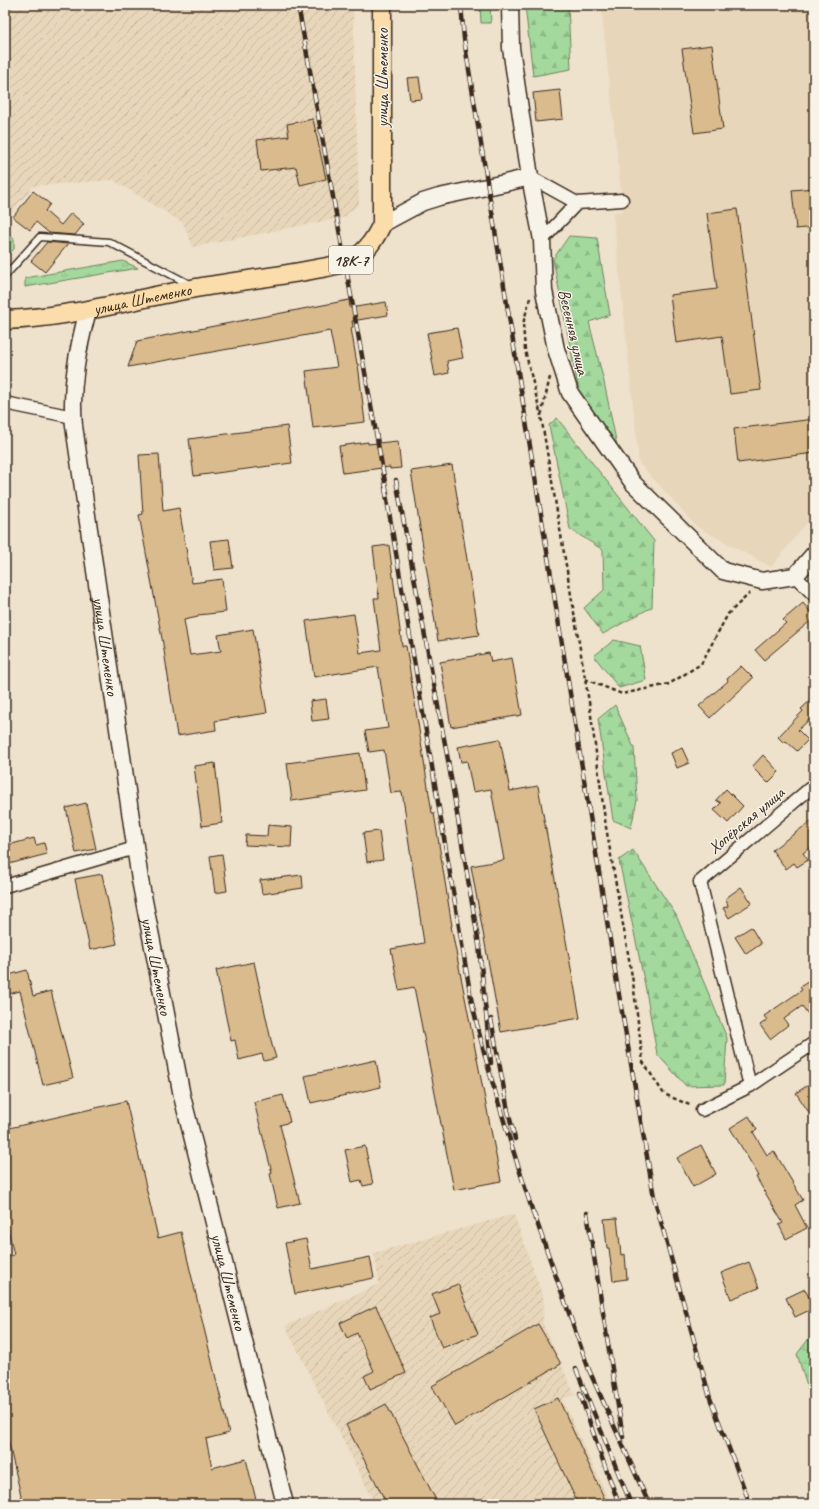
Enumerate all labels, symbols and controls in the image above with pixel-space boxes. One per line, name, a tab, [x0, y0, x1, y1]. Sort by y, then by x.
street label: улица Штеменко	[372, 28, 393, 128]
road number: 18К-7	[329, 246, 373, 274]
street label: улица Штеменко	[91, 279, 194, 320]
street label: Весенняя улица	[553, 287, 594, 379]
street label: улица Штеменко	[88, 595, 123, 698]
street label: Хопёрская улица	[704, 782, 790, 858]
street label: улица Штеменко	[136, 915, 176, 1018]
street label: улица Штеменко	[206, 1230, 251, 1334]

